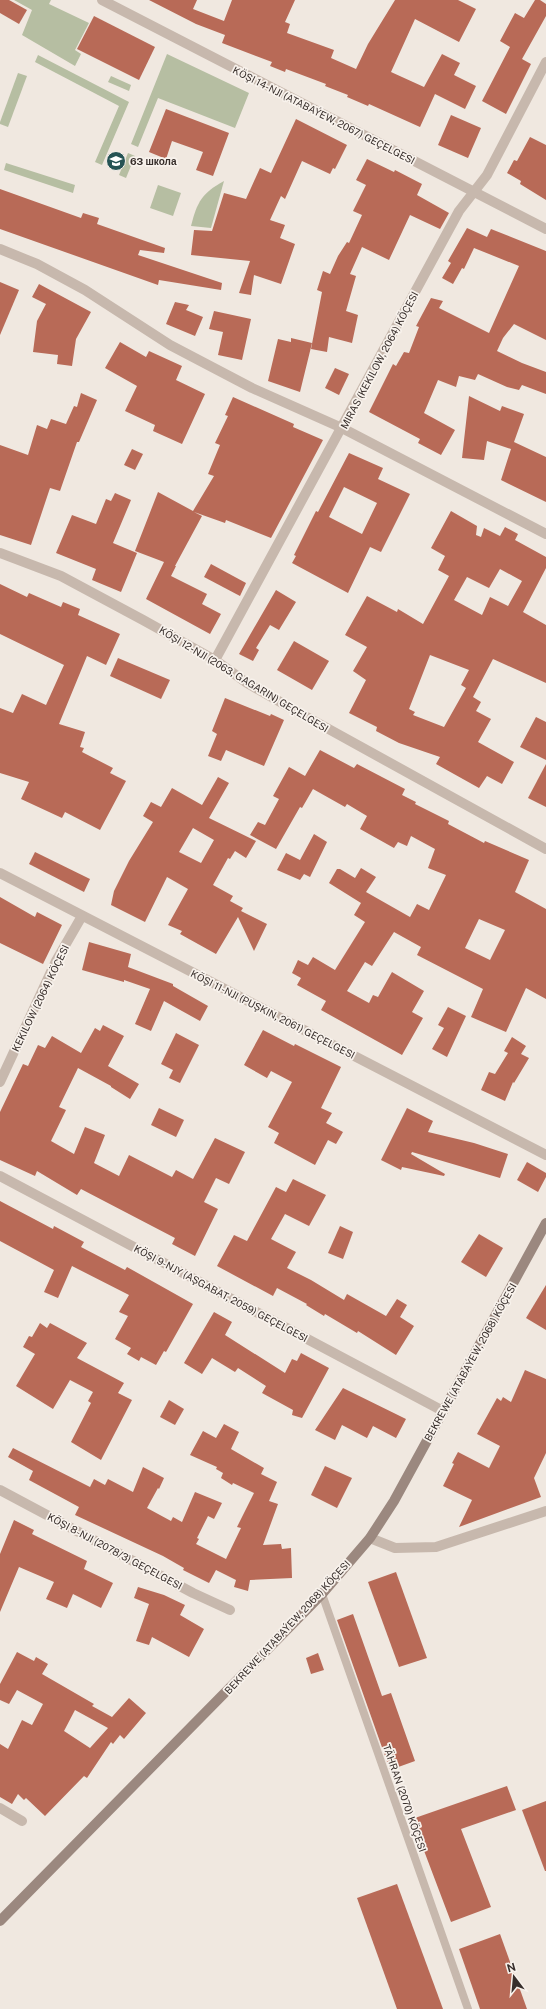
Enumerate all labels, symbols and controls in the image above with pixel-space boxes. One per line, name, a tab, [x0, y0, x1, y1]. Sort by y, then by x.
street label: KÖŞI 14-NJI (ATABAÝEW, 2067) GEÇELGESI	[231, 64, 417, 166]
school or university icon: 63 школа	[105, 150, 127, 172]
place label: 63 школа	[130, 155, 177, 167]
street label: MIRAS (KEKILOW, 2064) KÖÇESI	[338, 289, 420, 431]
street label: KÖŞI 12-NJI (2063, GAGARIN) GEÇELGESI	[157, 624, 331, 734]
street label: KEKILOW (2064) KÖÇESI	[9, 943, 71, 1053]
street label: KÖŞI 11-NJI (PUŞKIN, 2061) GEÇELGESI	[189, 967, 357, 1061]
street label: KÖŞI 9-NJY (AŞGABAT, 2059) GEÇELGESI	[132, 1242, 310, 1344]
street label: BEKREWE (ATABAÝEW, 2068) KÖÇESI	[421, 1281, 519, 1443]
street label: KÖŞI 8-NJI (2078/3) GEÇELGESI	[46, 1510, 184, 1592]
street label: BEKREWE (ATABAÝEW, 2068) KÖÇESI	[222, 1558, 352, 1696]
street label: TÄHRAN (2070) KÖÇESI	[381, 1743, 429, 1853]
north arrow	[494, 1957, 534, 1997]
text: N	[505, 1960, 517, 1974]

